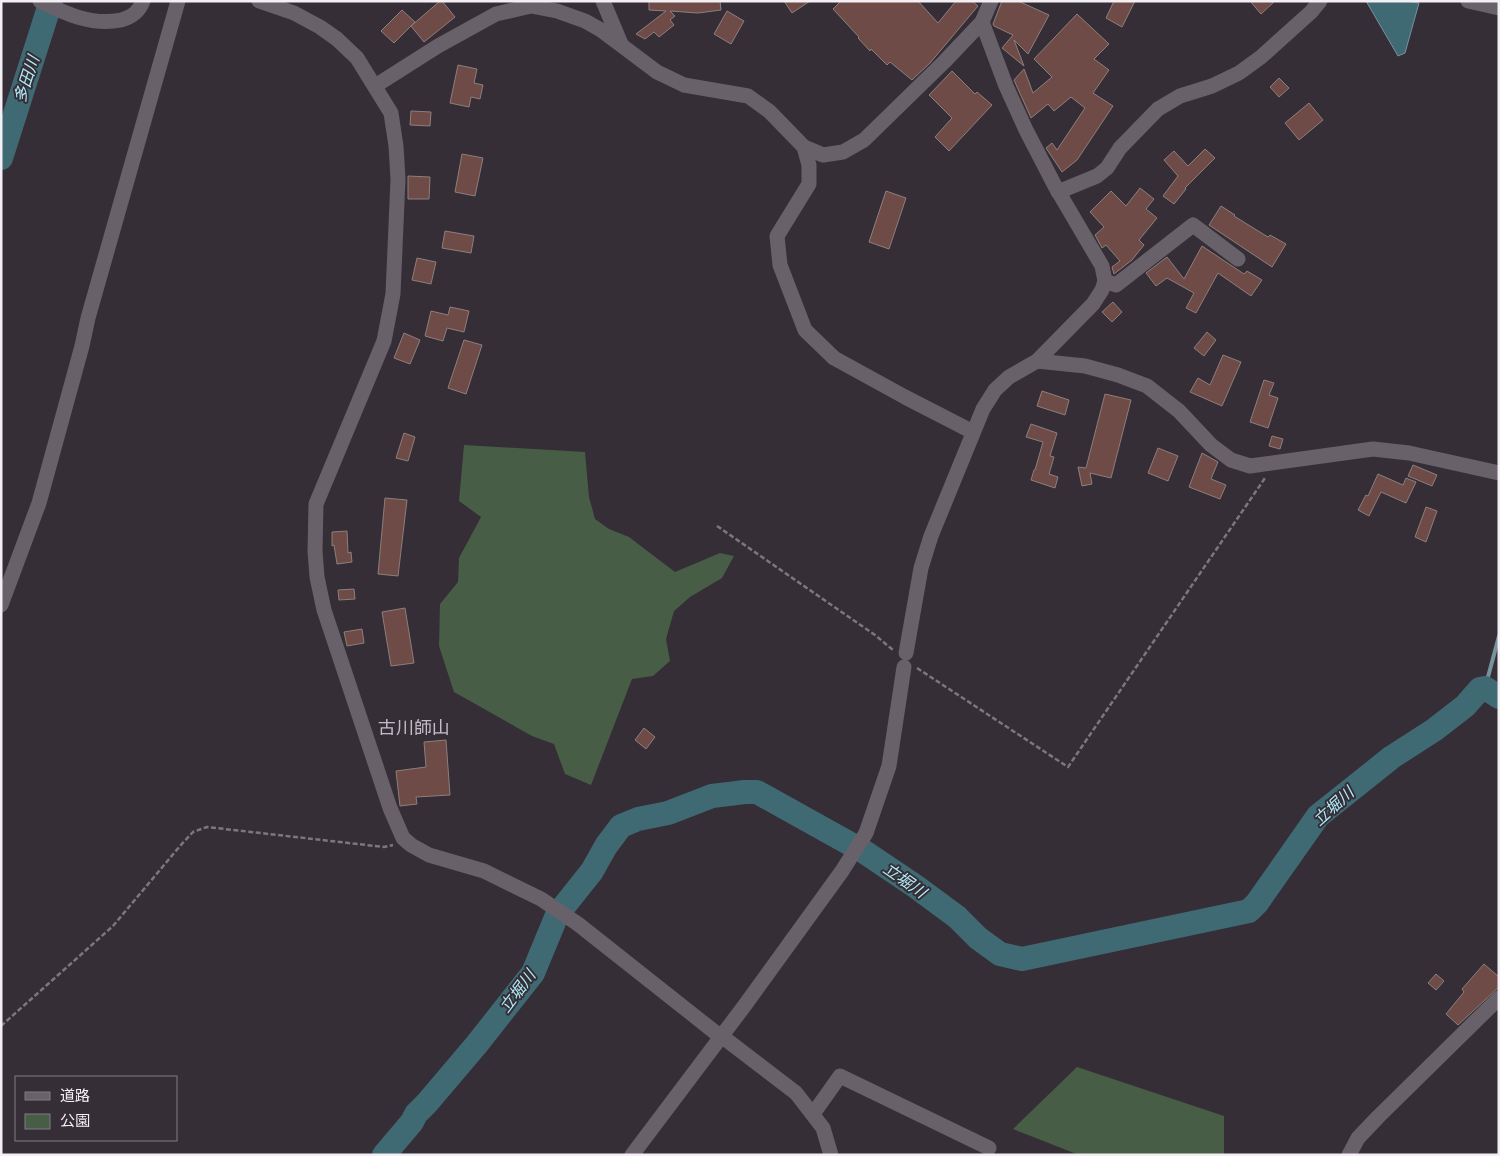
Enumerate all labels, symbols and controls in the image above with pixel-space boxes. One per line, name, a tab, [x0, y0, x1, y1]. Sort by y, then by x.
water label: 多田川	[10, 51, 43, 105]
district label: 古川師山	[378, 717, 450, 737]
water label: 立堀川	[1309, 782, 1358, 829]
water label: 立堀川	[880, 859, 931, 902]
water label: 立堀川	[495, 965, 540, 1016]
legend	[15, 1076, 178, 1141]
text: 道路	[60, 1087, 90, 1104]
text: 公園	[60, 1112, 90, 1129]

